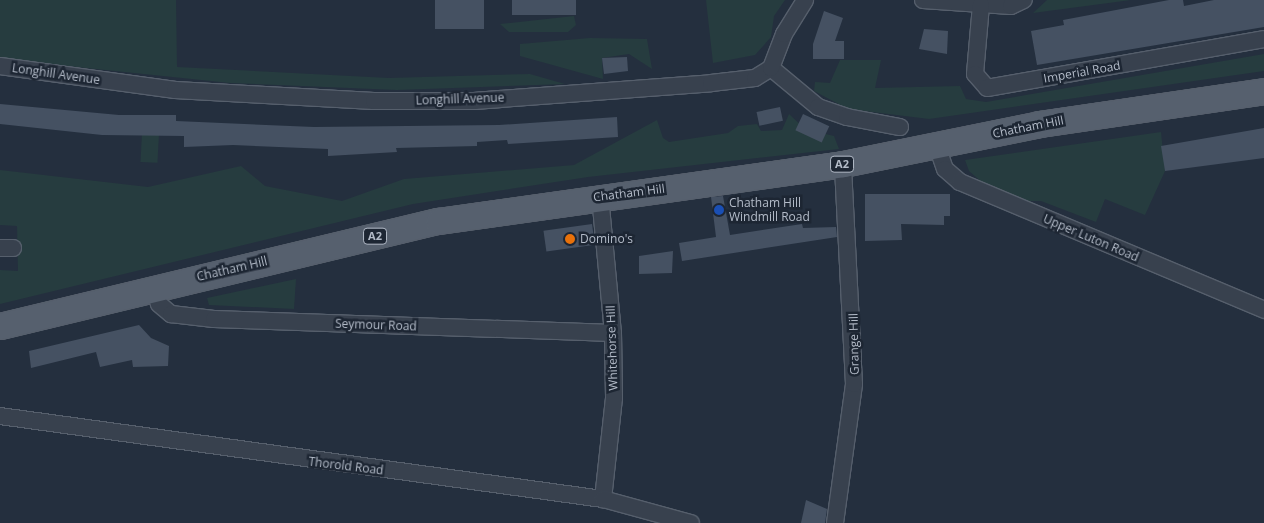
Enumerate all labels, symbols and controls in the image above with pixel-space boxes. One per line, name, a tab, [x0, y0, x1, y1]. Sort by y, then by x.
street label: Imperial Road	[1042, 58, 1122, 86]
street label: Longhill Avenue	[11, 61, 101, 87]
street label: Longhill Avenue	[415, 90, 505, 108]
street label: Chatham Hill	[991, 113, 1065, 141]
road number: A2	[830, 156, 854, 172]
street label: Chatham Hill	[592, 181, 666, 205]
place label: Chatham Hill Windmill Road	[729, 196, 810, 224]
marker: Chatham Hill Windmill Road	[713, 204, 725, 216]
street label: Upper Luton Road	[1041, 211, 1141, 265]
road number: A2	[362, 228, 388, 245]
place label: Domino's	[580, 232, 633, 246]
marker: Domino's	[564, 233, 576, 245]
street label: Chatham Hill	[195, 254, 269, 284]
street label: Whitehorse Hill	[603, 305, 621, 391]
street label: Grange Hill	[846, 313, 862, 375]
street label: Seymour Road	[335, 316, 417, 334]
street label: Thorold Road	[308, 454, 384, 478]

